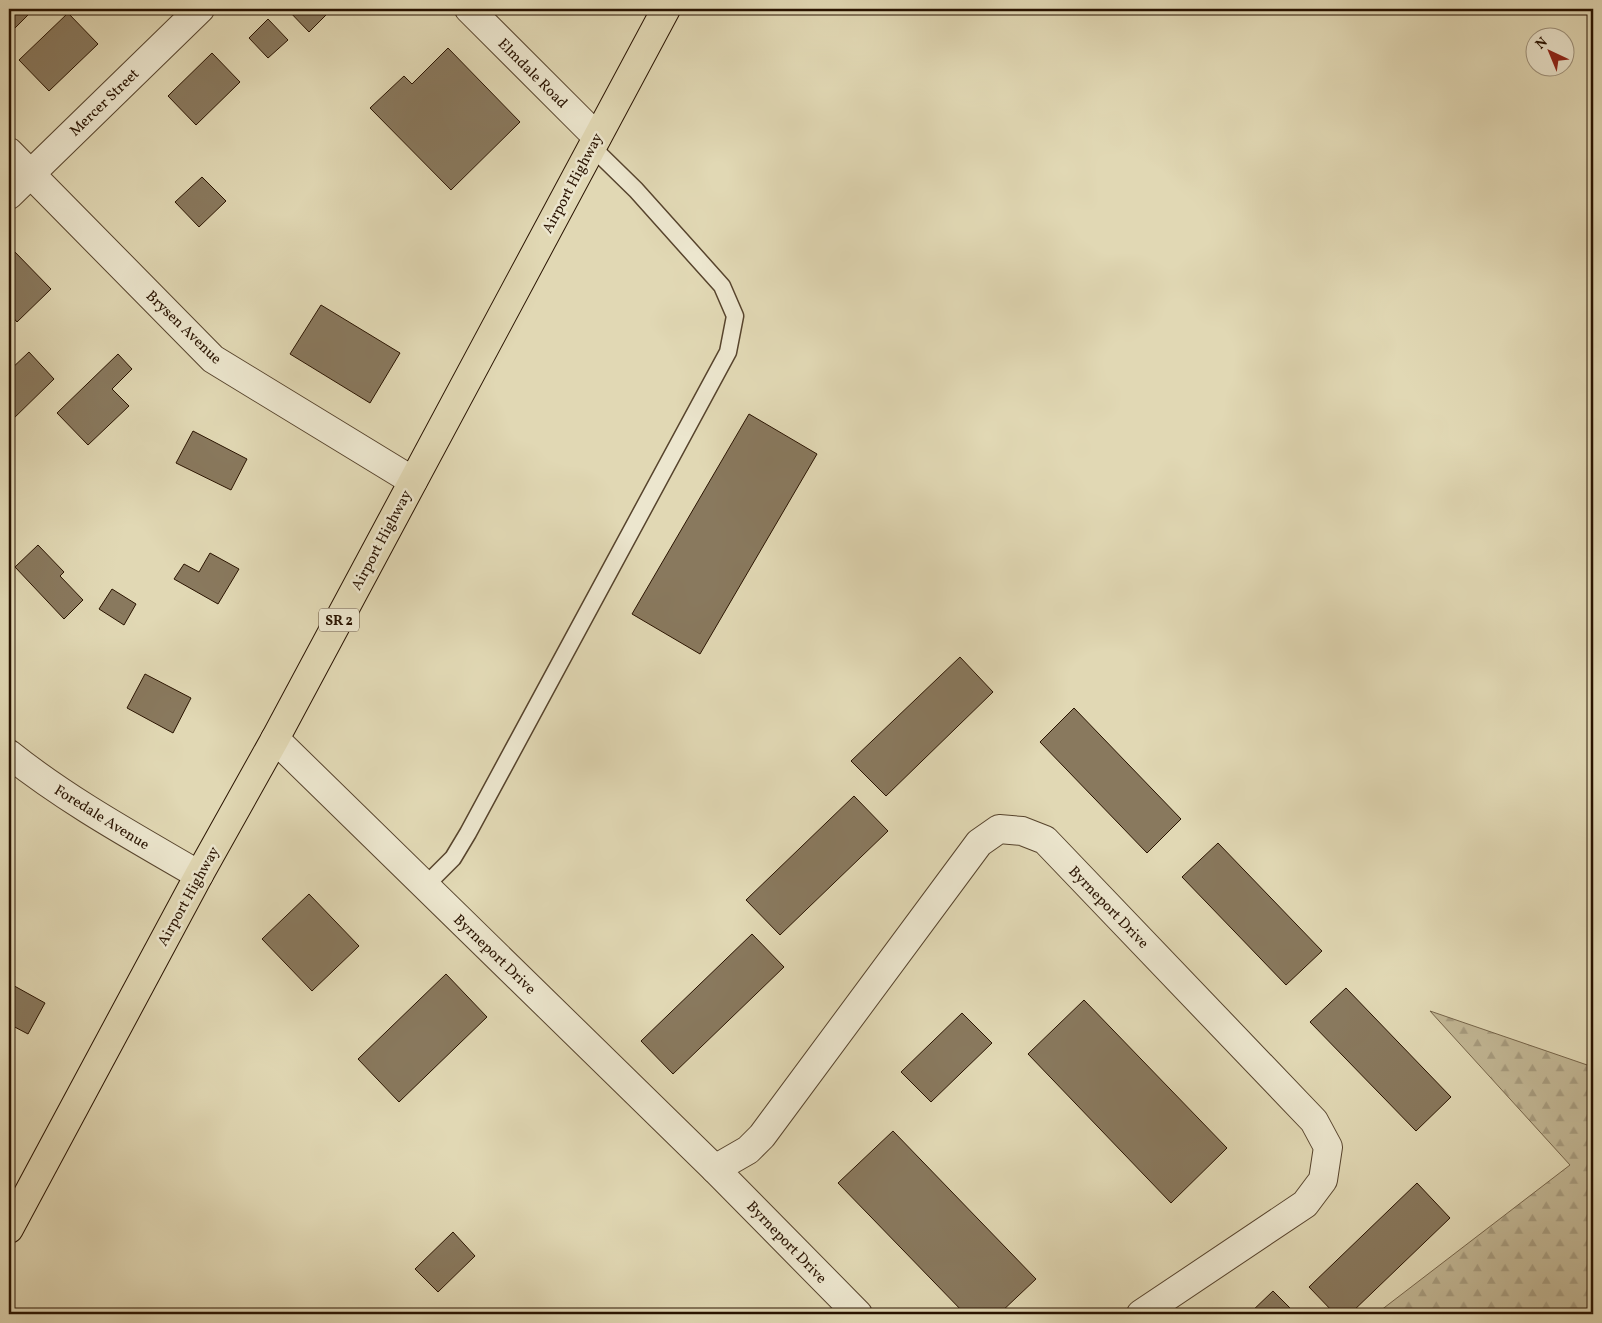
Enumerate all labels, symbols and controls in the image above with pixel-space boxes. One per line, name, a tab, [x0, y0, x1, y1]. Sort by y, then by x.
north arrow	[1524, 28, 1574, 78]
text: N	[1532, 33, 1552, 54]
street label: Elmdale Road	[492, 34, 572, 114]
street label: Mercer Street	[66, 64, 145, 142]
street label: Airport Highway	[538, 130, 609, 238]
street label: Brysen Avenue	[140, 286, 226, 370]
street label: Airport Highway	[347, 487, 418, 595]
road number: SR 2	[319, 608, 359, 632]
street label: Foredale Avenue	[50, 781, 153, 856]
street label: Airport Highway	[153, 843, 225, 950]
street label: Byrneport Drive	[1063, 862, 1153, 954]
street label: Byrneport Drive	[448, 910, 540, 1000]
street label: Byrneport Drive	[741, 1197, 831, 1289]

